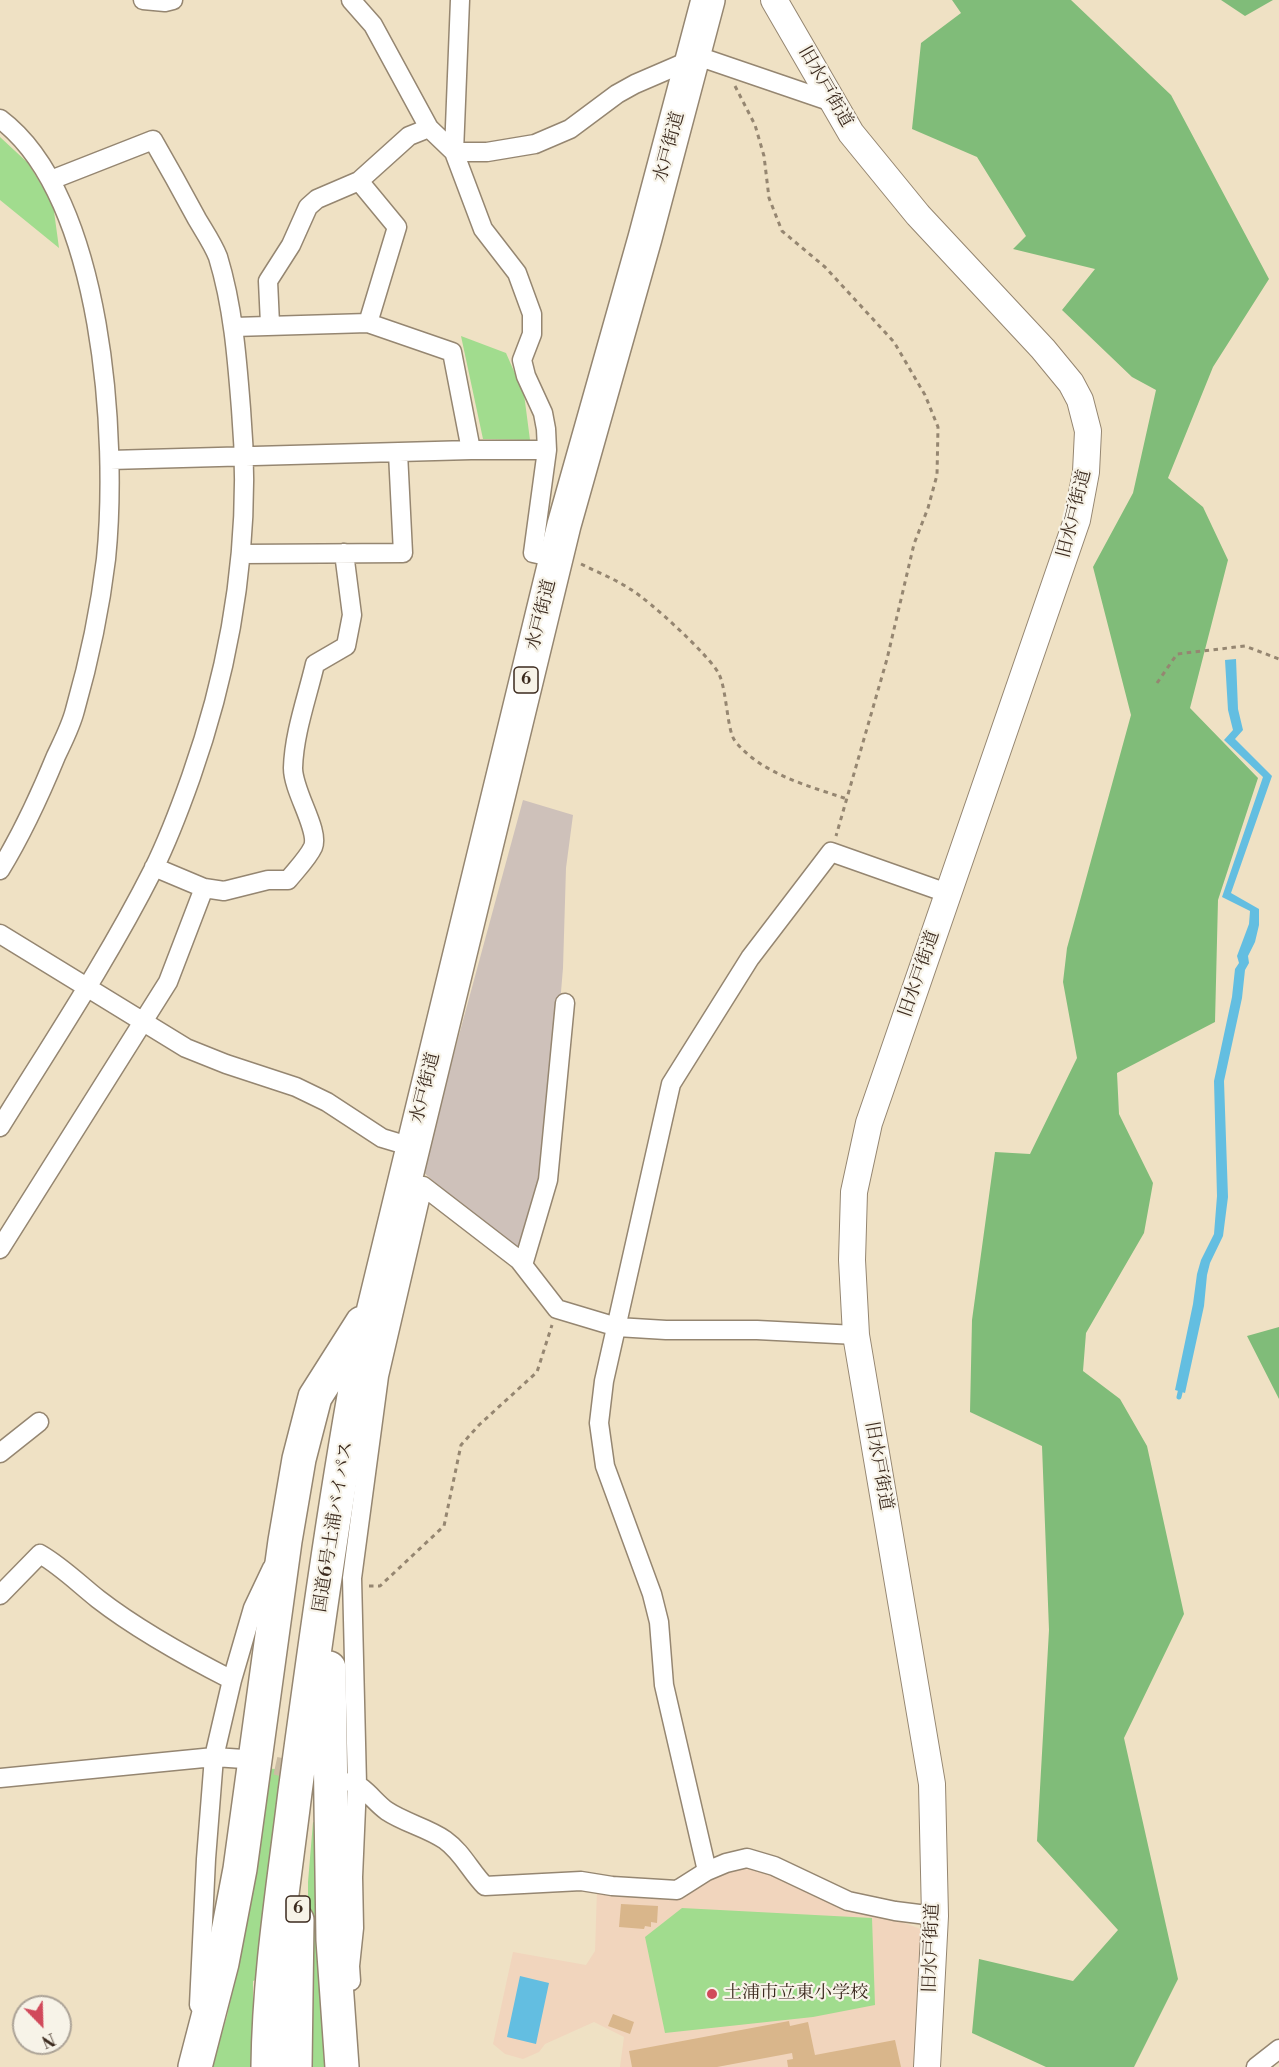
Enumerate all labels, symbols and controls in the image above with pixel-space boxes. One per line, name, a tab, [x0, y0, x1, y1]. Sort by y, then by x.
street label: 旧水戸街道	[793, 43, 857, 131]
street label: 水戸街道	[650, 109, 690, 185]
street label: 旧水戸街道	[1054, 468, 1096, 560]
street label: 水戸街道	[523, 577, 561, 653]
road number: 6	[514, 667, 538, 693]
street label: 旧水戸街道	[895, 928, 945, 1020]
street label: 水戸街道	[407, 1050, 445, 1126]
street label: 旧水戸街道	[860, 1420, 896, 1512]
street label: 国道6号土浦バイパス	[310, 1440, 358, 1614]
road number: 6	[286, 1896, 310, 1922]
street label: 旧水戸街道	[920, 1903, 944, 1993]
place label: 土浦市立東小学校	[724, 1983, 868, 2005]
marker: 土浦市立東小学校	[705, 1987, 719, 2001]
north arrow	[12, 1995, 72, 2055]
text: N	[39, 2028, 58, 2051]

